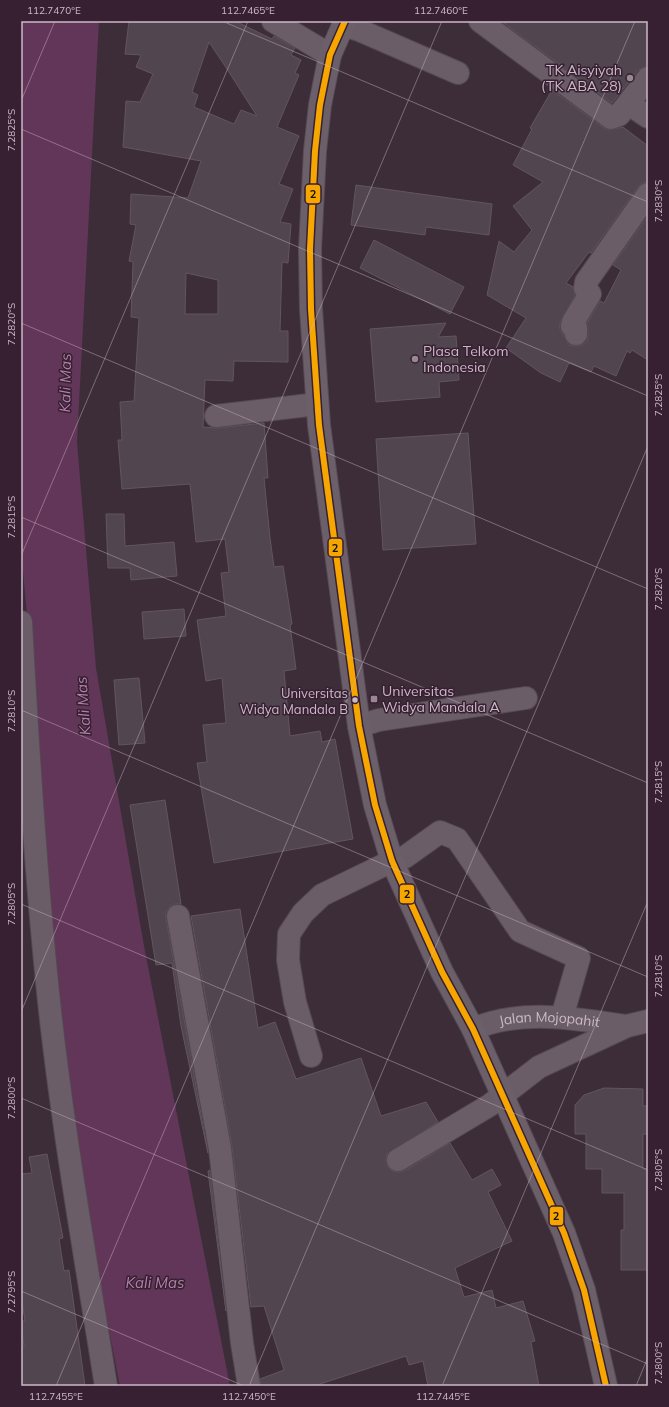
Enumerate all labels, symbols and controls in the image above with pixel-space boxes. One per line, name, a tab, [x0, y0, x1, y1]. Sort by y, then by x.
text: 112.7470°E	[27, 4, 81, 17]
text: 112.7465°E	[221, 4, 275, 17]
text: 112.7460°E	[414, 4, 468, 17]
place label: TK Aisyiyah (TK ABA 28)	[541, 61, 622, 95]
marker: TK Aisyiyah (TK ABA 28)	[625, 73, 635, 83]
text: 7.2825°S	[5, 109, 18, 151]
text: 7.2830°S	[652, 180, 665, 222]
line badge: 2	[305, 184, 321, 204]
text: 2	[310, 187, 317, 201]
text: 7.2820°S	[5, 303, 18, 345]
place label: Plasa Telkom Indonesia	[423, 342, 509, 376]
water label: Kali Mas	[55, 353, 75, 413]
marker: Plasa Telkom Indonesia	[410, 354, 420, 364]
text: 7.2825°S	[652, 374, 665, 416]
text: 7.2815°S	[5, 496, 18, 538]
line badge: 2	[328, 538, 343, 557]
text: 2	[332, 541, 339, 555]
text: 7.2820°S	[652, 568, 665, 610]
water label: Kali Mas	[71, 676, 95, 736]
place label: Universitas Widya Mandala A	[382, 682, 500, 716]
place label: Universitas Widya Mandala B	[239, 685, 348, 717]
text: 7.2810°S	[5, 690, 18, 732]
marker: Universitas Widya Mandala A	[369, 694, 379, 704]
marker: Universitas Widya Mandala B	[350, 695, 360, 705]
text: 7.2815°S	[652, 761, 665, 803]
text: 7.2805°S	[5, 883, 18, 925]
line badge: 2	[399, 884, 415, 904]
text: 2	[404, 887, 411, 901]
text: 7.2810°S	[652, 955, 665, 997]
street label: Jalan Mojopahit	[497, 1008, 601, 1031]
text: 7.2800°S	[5, 1077, 18, 1119]
text: 7.2805°S	[652, 1149, 665, 1191]
line badge: 2	[549, 1206, 564, 1226]
text: 2	[553, 1209, 560, 1223]
text: 7.2795°S	[5, 1271, 18, 1313]
water label: Kali Mas	[126, 1273, 184, 1292]
text: 7.2800°S	[652, 1342, 665, 1384]
text: 112.7455°E	[29, 1390, 83, 1403]
text: 112.7450°E	[222, 1390, 276, 1403]
text: 112.7445°E	[416, 1390, 470, 1403]

